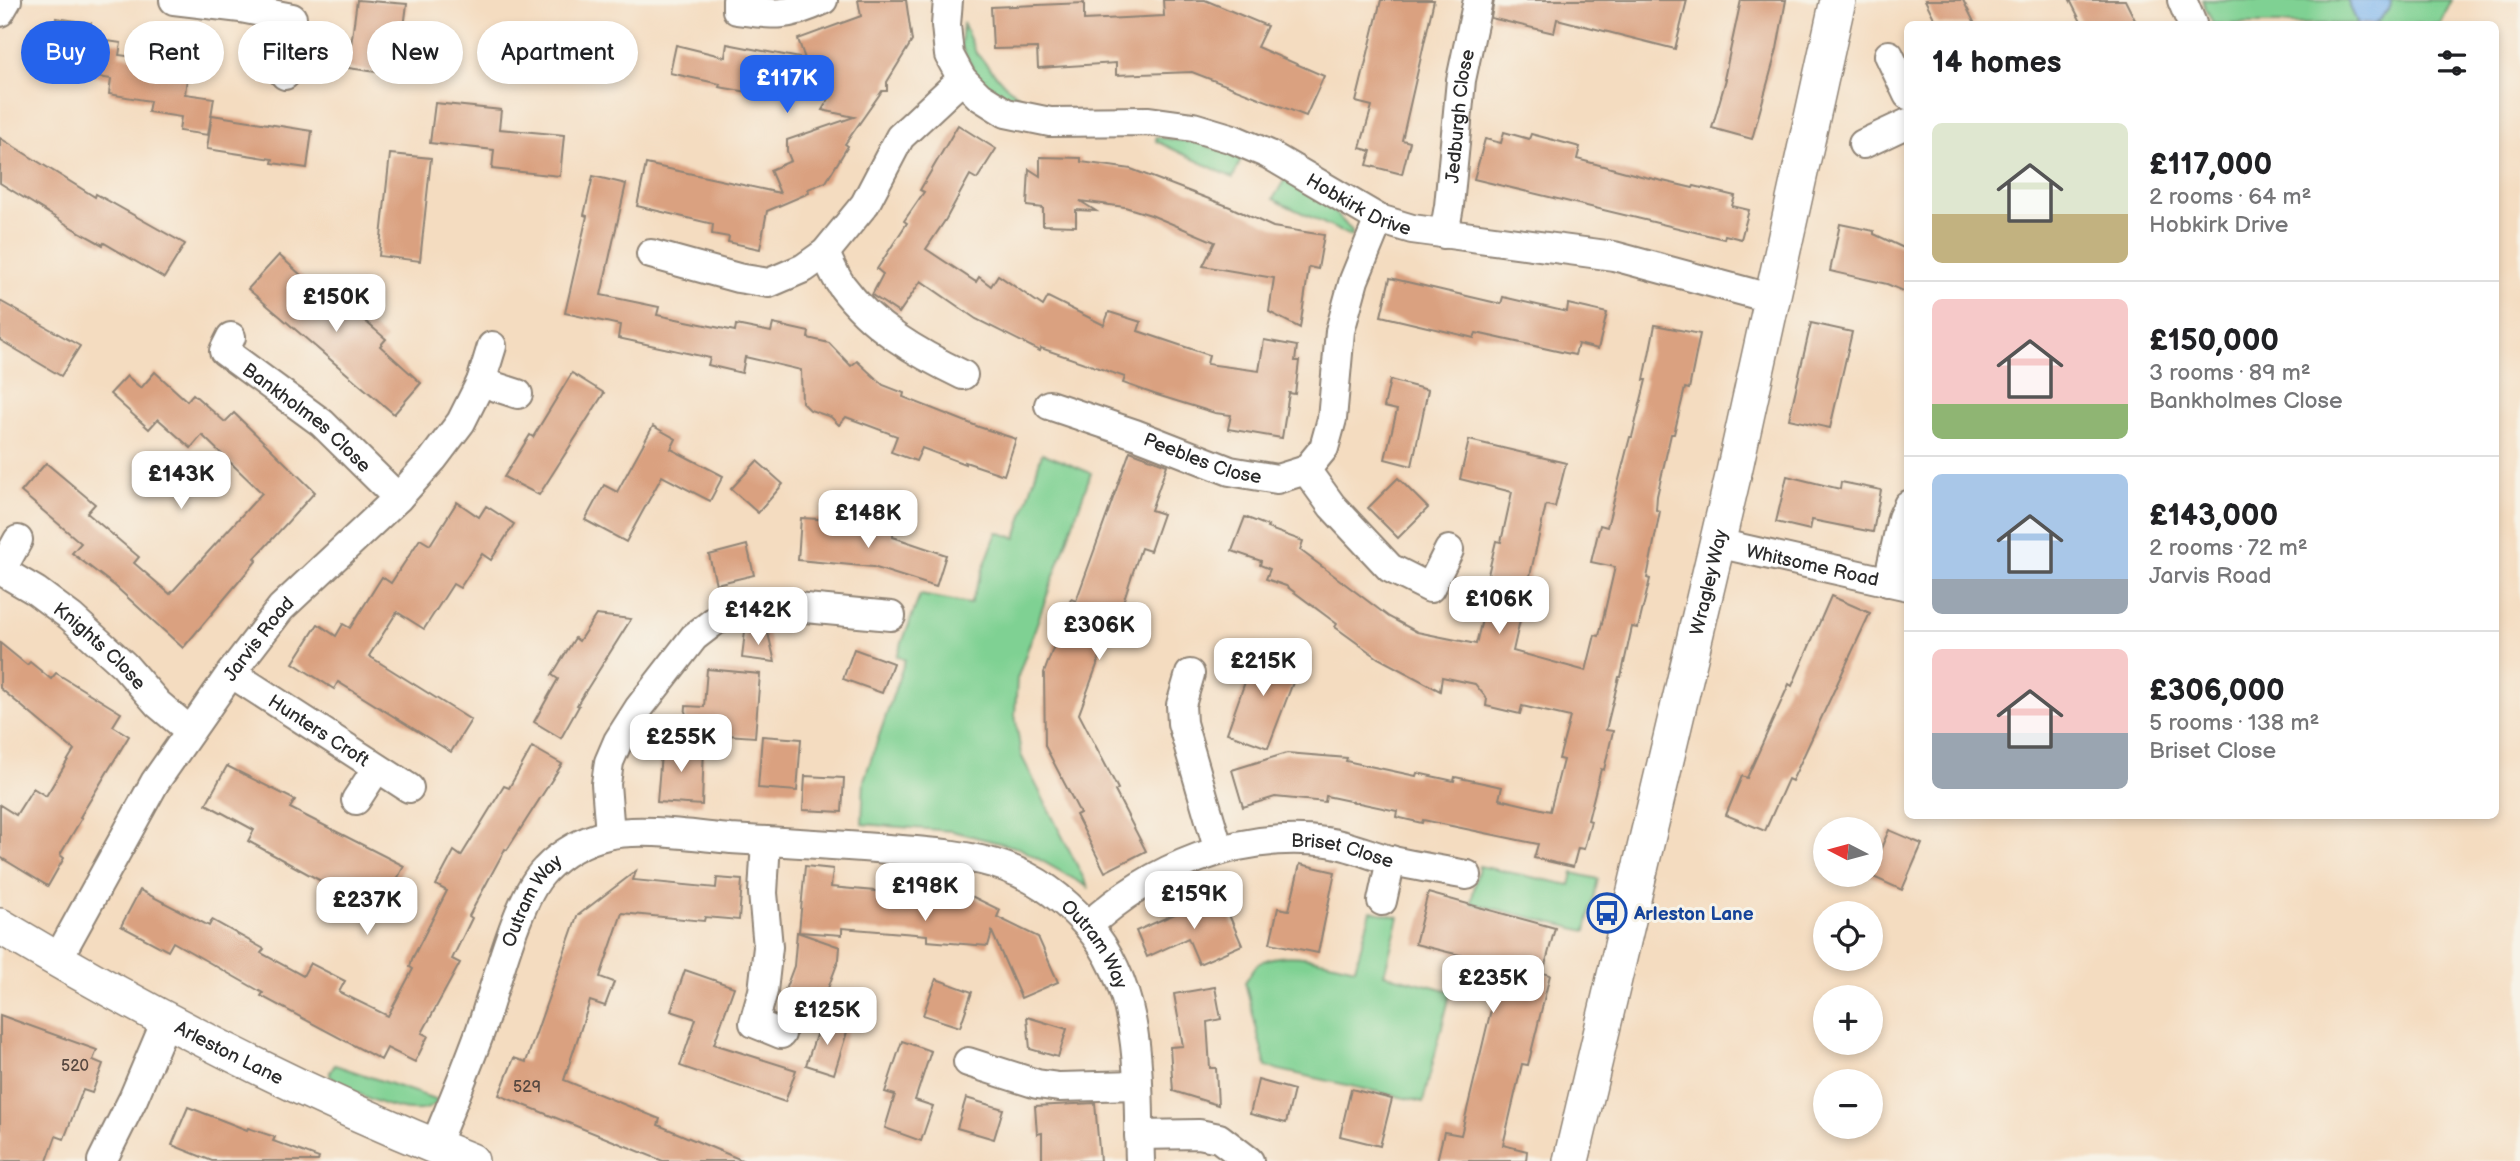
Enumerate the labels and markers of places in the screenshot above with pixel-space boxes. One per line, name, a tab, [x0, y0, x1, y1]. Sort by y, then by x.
pin: £117K	[738, 55, 836, 115]
pin: £150K	[287, 274, 385, 334]
pin: £143K	[132, 452, 230, 511]
pin: £148K	[819, 490, 917, 550]
pin: £106K	[1450, 576, 1548, 636]
pin: £142K	[709, 588, 807, 647]
pin: £306K	[1050, 602, 1148, 662]
pin: £215K	[1214, 638, 1312, 698]
pin: £255K	[632, 714, 730, 774]
pin: £198K	[876, 864, 974, 923]
pin: £159K	[1145, 872, 1243, 931]
pin: £237K	[318, 878, 416, 937]
bus stop icon: Arleston Lane	[1586, 892, 1628, 934]
place label: Arleston Lane	[1633, 903, 1754, 926]
pin: £235K	[1444, 956, 1542, 1015]
pin: £125K	[778, 988, 876, 1047]

